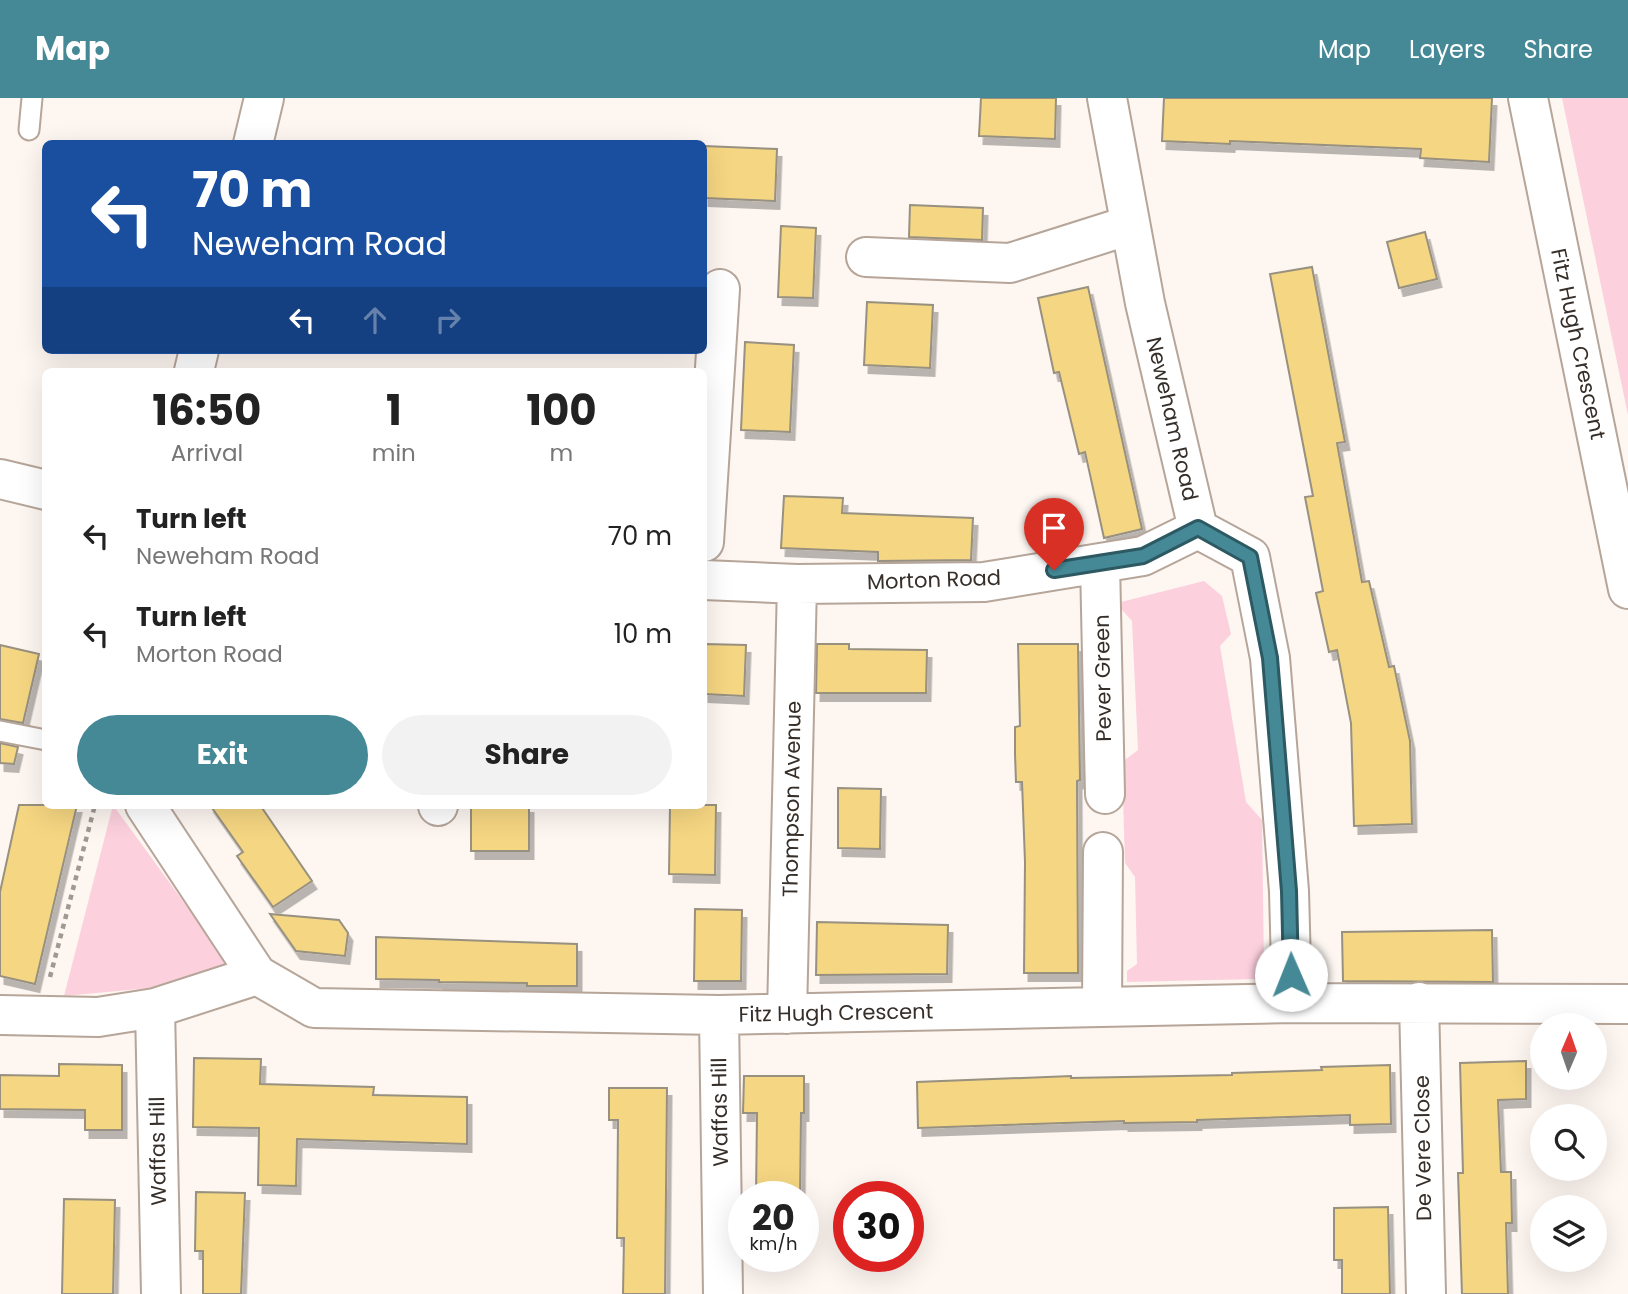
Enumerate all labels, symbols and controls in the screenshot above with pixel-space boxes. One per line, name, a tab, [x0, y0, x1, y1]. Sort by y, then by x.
text: Map	[35, 25, 110, 72]
text: Map	[1318, 33, 1371, 66]
text: Layers	[1409, 33, 1485, 66]
text: Share	[1523, 33, 1593, 66]
text: 70 m	[192, 156, 312, 224]
icon: left	[77, 168, 168, 259]
text: Neweham Road	[192, 221, 447, 266]
street label: Fitz Hugh Crescent	[1544, 246, 1613, 442]
icon: left	[283, 301, 321, 339]
icon: ahead	[356, 301, 394, 339]
icon: right	[429, 301, 467, 339]
street label: Neweham Road	[1140, 334, 1205, 504]
text: 16:50	[152, 381, 261, 440]
text: 1	[386, 381, 402, 440]
text: 100	[526, 381, 597, 440]
text: Arrival	[171, 437, 243, 469]
text: min	[372, 437, 416, 469]
text: m	[550, 437, 573, 469]
pin	[1024, 498, 1084, 570]
text: Turn left	[136, 501, 247, 537]
icon: arrive	[1035, 509, 1073, 547]
icon: left	[77, 517, 115, 555]
text: 70 m	[608, 518, 672, 554]
text: Neweham Road	[136, 540, 319, 572]
street label: Morton Road	[866, 563, 1001, 596]
text: Turn left	[136, 599, 247, 635]
street label: Pever Green	[1087, 614, 1118, 742]
icon: left	[77, 615, 115, 653]
text: 10 m	[614, 616, 672, 652]
text: Morton Road	[136, 638, 283, 670]
street label: Thompson Avenue	[775, 701, 808, 897]
button: Exit	[77, 715, 368, 795]
button: Share	[382, 715, 672, 795]
position arrow	[1254, 938, 1328, 1012]
street label: Fitz Hugh Crescent	[738, 996, 934, 1029]
north arrow	[1530, 1013, 1606, 1090]
map controls	[1530, 1013, 1607, 1272]
street label: Waffas Hill	[704, 1057, 735, 1167]
street label: De Vere Close	[1407, 1075, 1438, 1221]
street label: Waffas Hill	[142, 1096, 173, 1206]
button: search	[1530, 1104, 1607, 1181]
speed limit sign: 30	[833, 1181, 924, 1272]
text: 20	[752, 1193, 795, 1242]
button: layers	[1530, 1195, 1607, 1272]
text: km/h	[750, 1231, 797, 1256]

